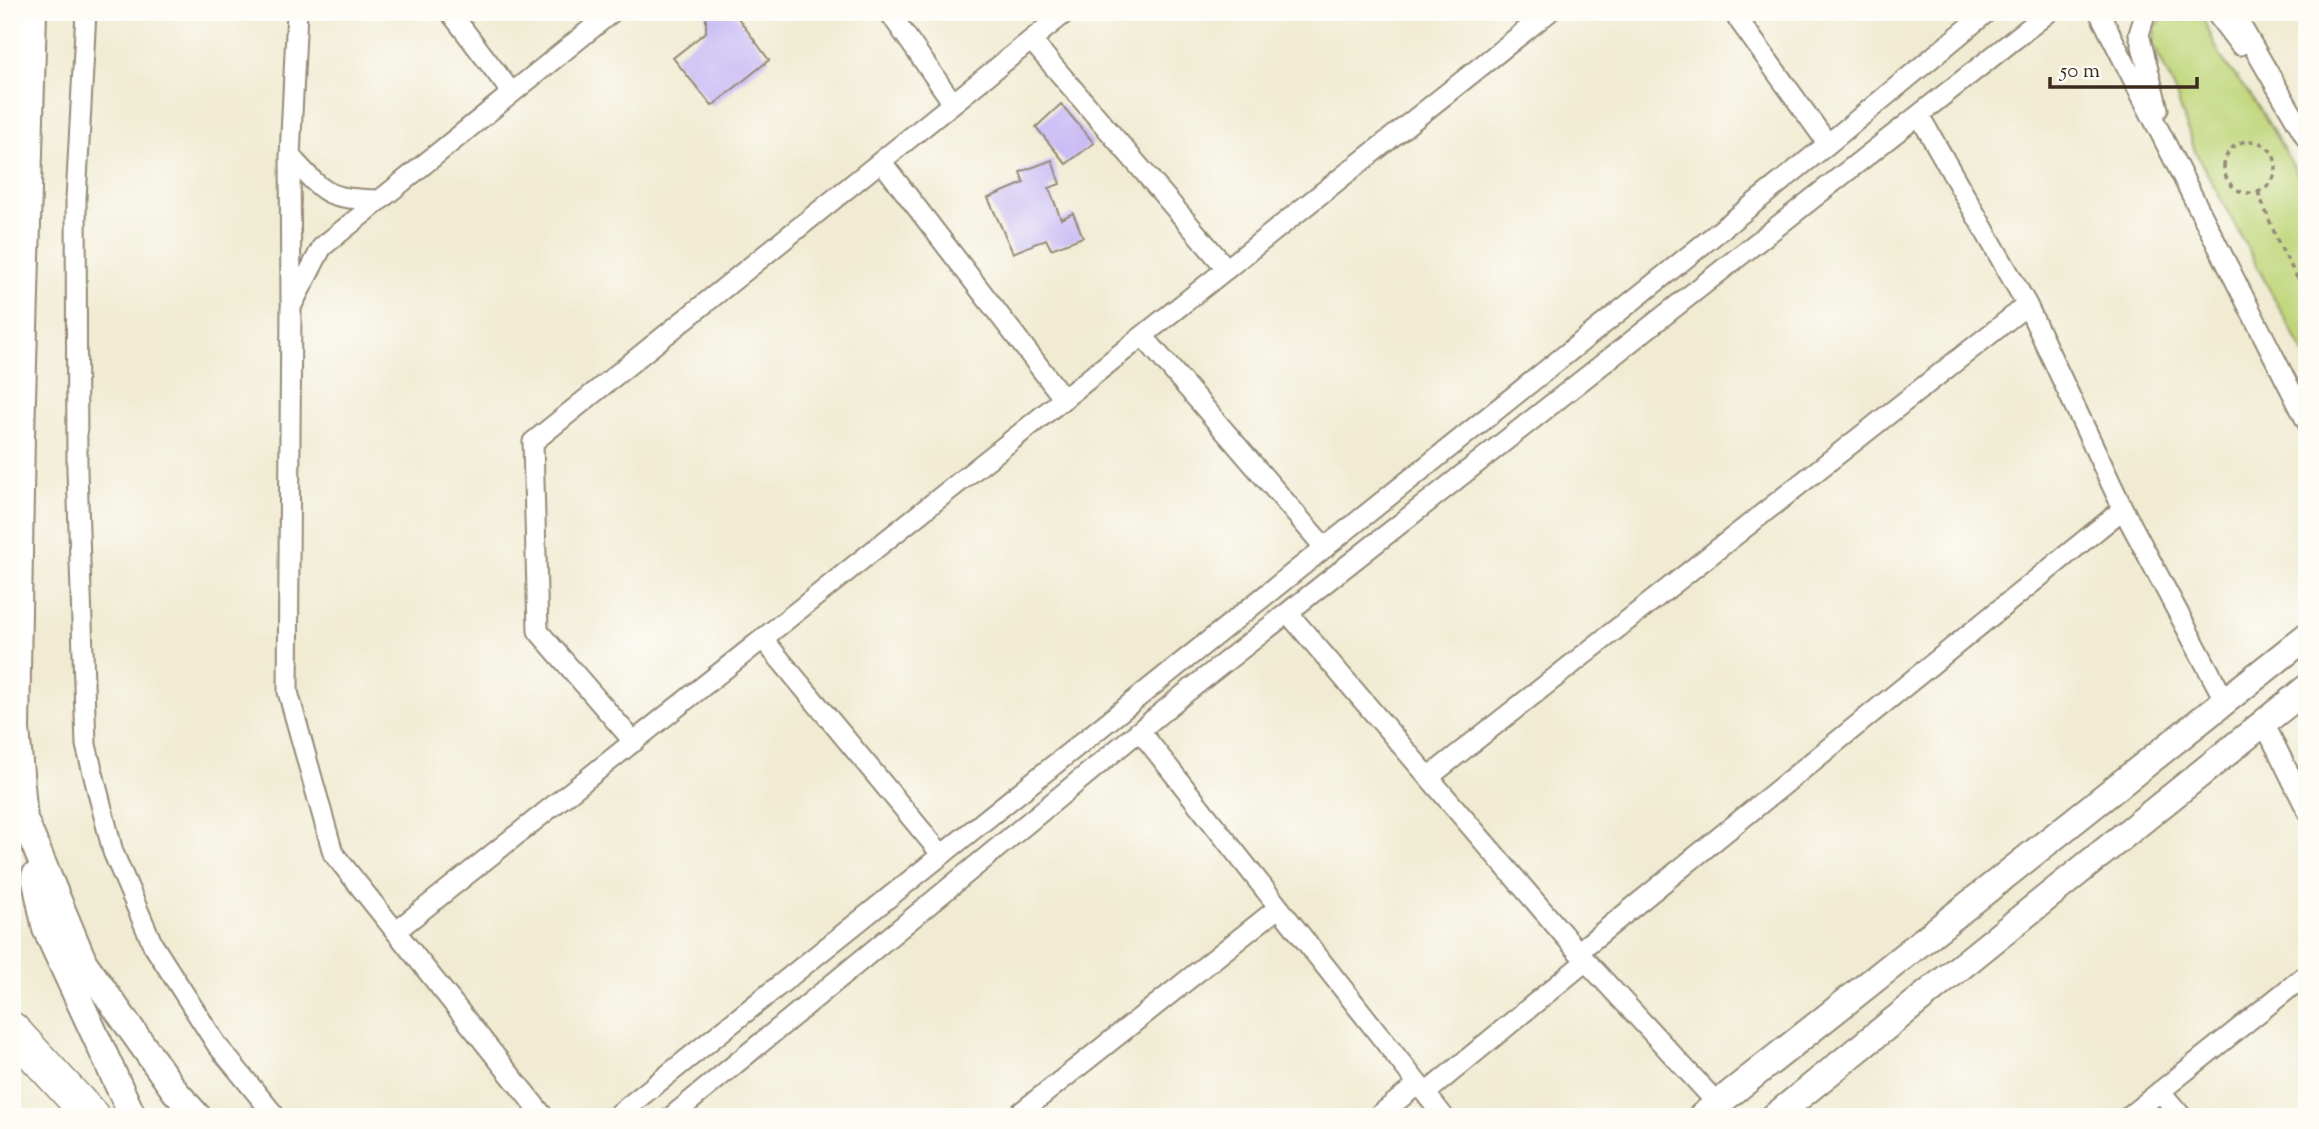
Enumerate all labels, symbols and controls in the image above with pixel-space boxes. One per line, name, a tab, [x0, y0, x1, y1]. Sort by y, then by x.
scale bar	[2050, 46, 2196, 90]
text: 50 m	[2059, 57, 2100, 87]

